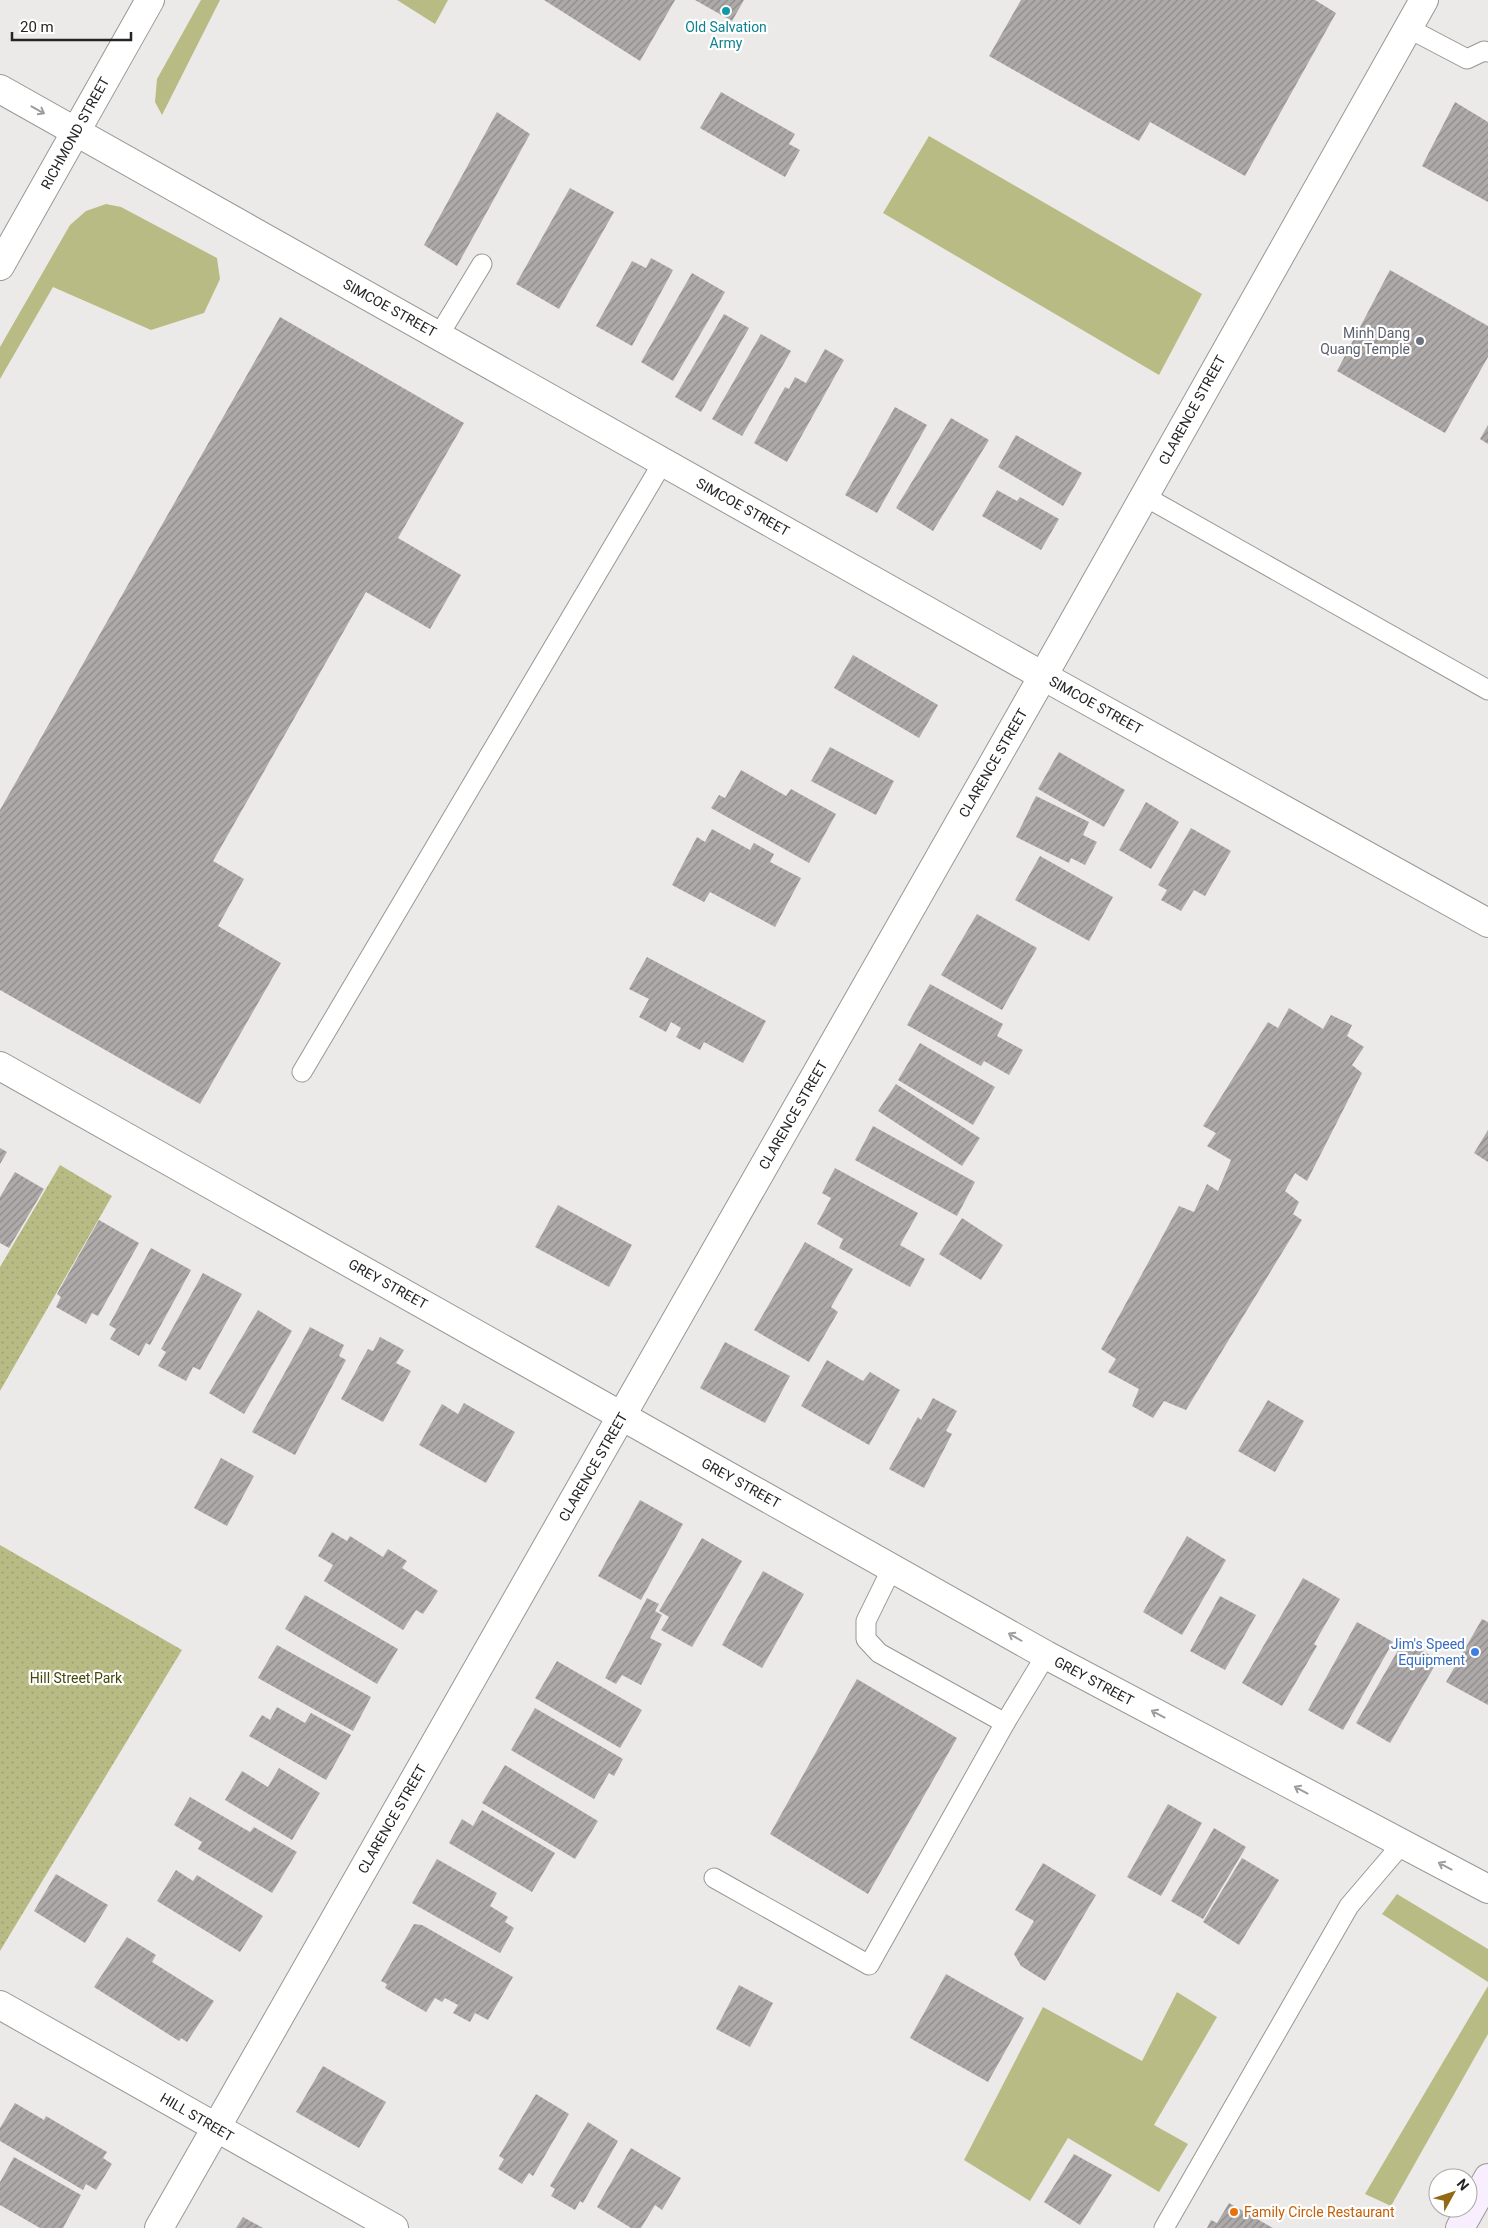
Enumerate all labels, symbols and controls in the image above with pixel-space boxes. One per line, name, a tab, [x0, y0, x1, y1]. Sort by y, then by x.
marker: Old Salvation Army	[720, 5, 732, 17]
scale bar	[12, 10, 131, 42]
text: 20 m	[20, 18, 54, 36]
place label: Old Salvation Army	[685, 19, 767, 51]
street label: RICHMOND STREET	[38, 74, 113, 192]
one-way arrow	[30, 106, 45, 115]
street label: SIMCOE STREET	[341, 276, 440, 341]
place label: Minh Dang Quang Temple	[1320, 325, 1410, 357]
marker: Minh Dang Quang Temple	[1414, 335, 1426, 347]
street label: CLARENCE STREET	[1155, 352, 1229, 468]
street label: SIMCOE STREET	[694, 475, 793, 540]
street label: SIMCOE STREET	[1047, 673, 1146, 738]
street label: CLARENCE STREET	[955, 705, 1031, 820]
street label: CLARENCE STREET	[755, 1057, 831, 1172]
street label: GREY STREET	[346, 1256, 431, 1313]
street label: CLARENCE STREET	[555, 1409, 631, 1524]
street label: GREY STREET	[699, 1455, 784, 1512]
one-way arrow	[1007, 1632, 1022, 1642]
place label: Jim's Speed Equipment	[1391, 1636, 1465, 1668]
marker: Jim's Speed Equipment	[1469, 1646, 1481, 1658]
street label: GREY STREET	[1052, 1653, 1137, 1709]
park label: Hill Street Park	[30, 1670, 123, 1686]
one-way arrow	[1150, 1709, 1165, 1719]
street label: CLARENCE STREET	[354, 1761, 430, 1876]
one-way arrow	[1294, 1785, 1309, 1795]
one-way arrow	[1438, 1861, 1453, 1871]
street label: HILL STREET	[157, 2090, 237, 2145]
north arrow	[1428, 2168, 1478, 2218]
text: N	[1454, 2176, 1472, 2194]
place label: Family Circle Restaurant	[1244, 2204, 1395, 2220]
marker: Family Circle Restaurant	[1228, 2206, 1240, 2218]

